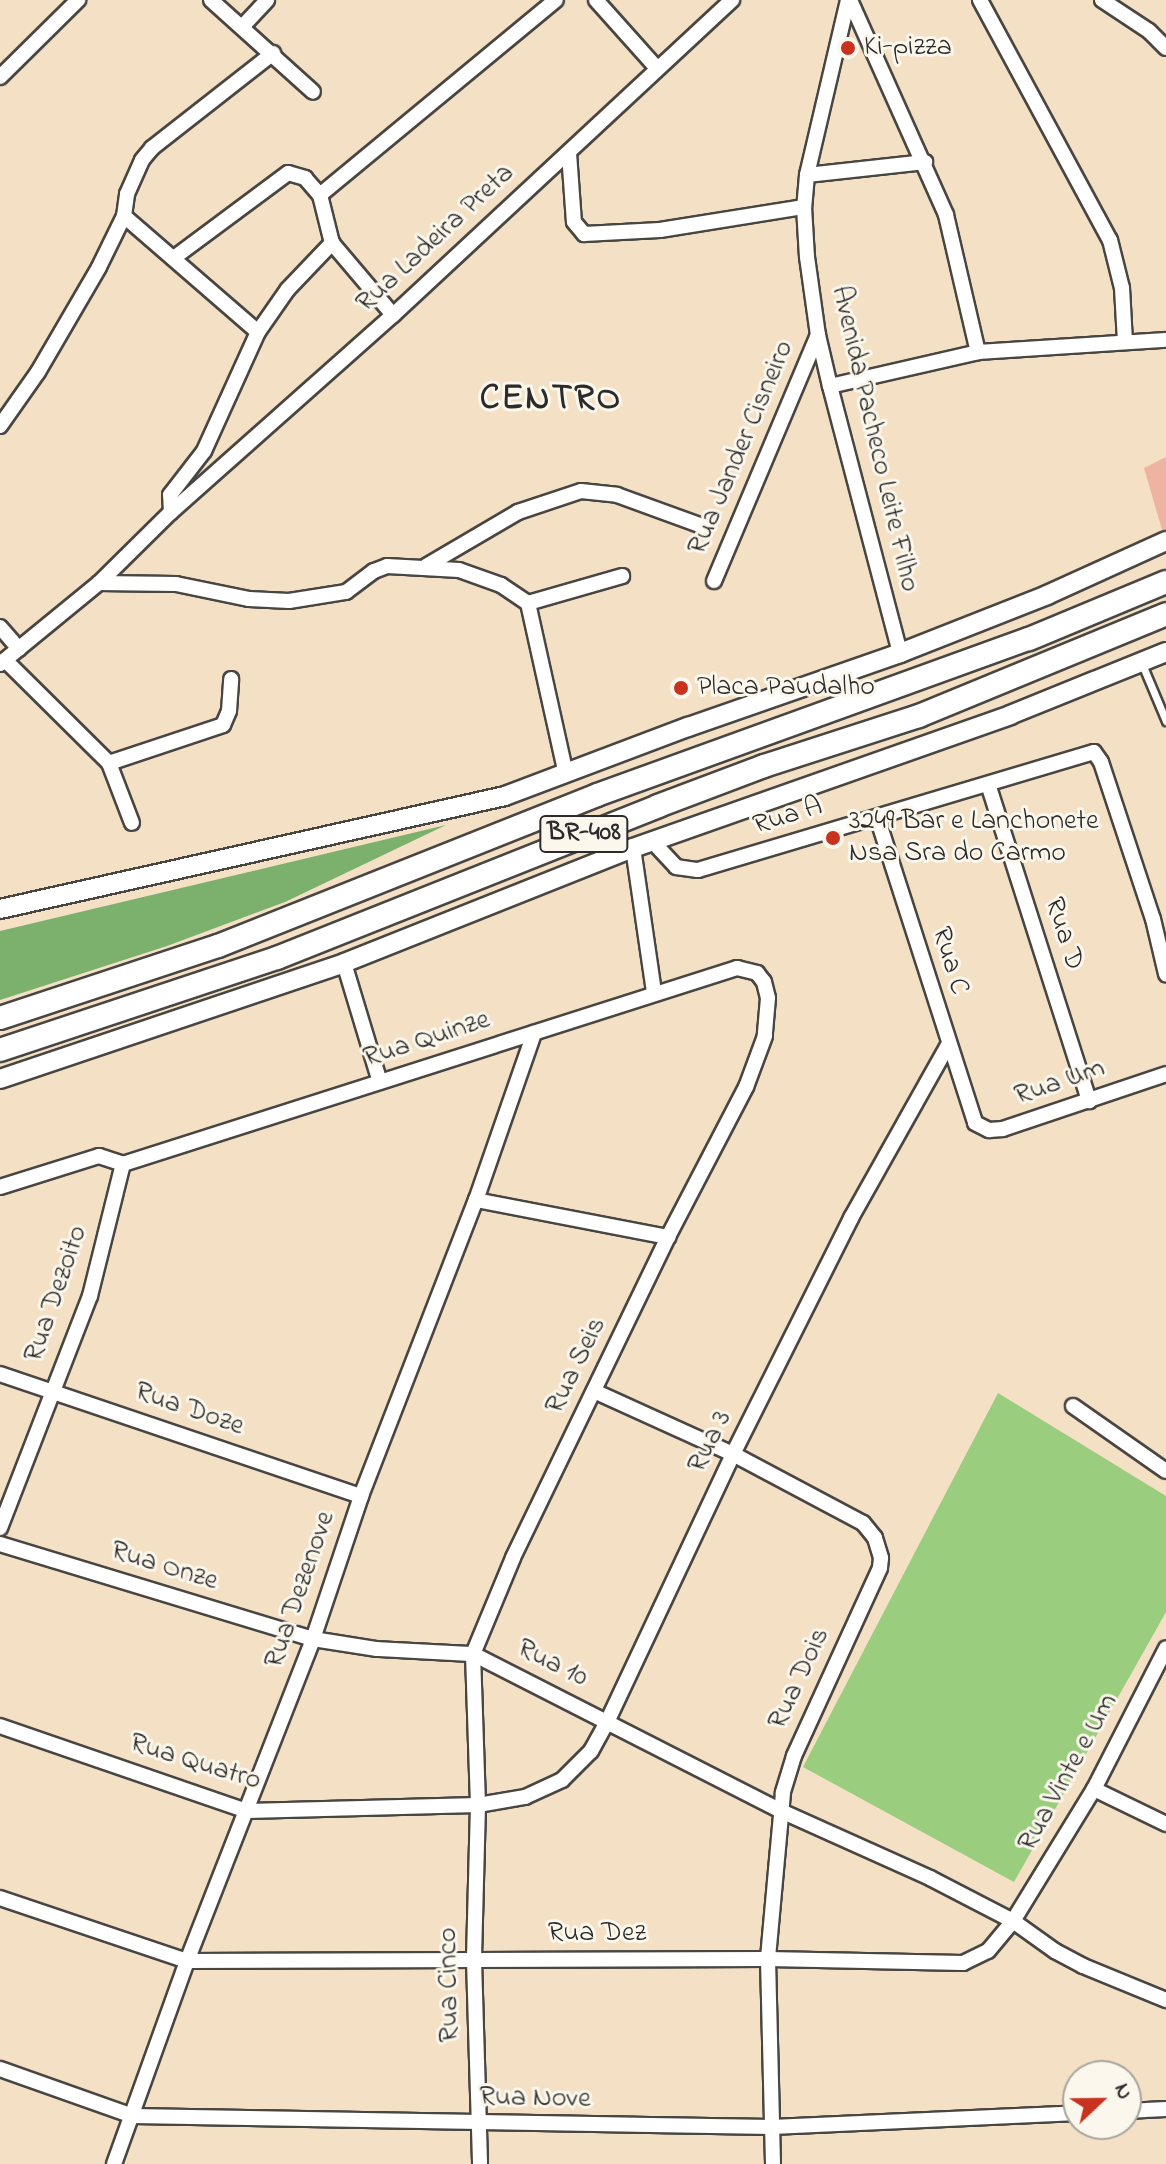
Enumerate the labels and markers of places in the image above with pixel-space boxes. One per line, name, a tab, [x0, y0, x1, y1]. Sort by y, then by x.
place label: Ki-pizza	[864, 31, 952, 65]
marker: Ki-pizza	[839, 39, 857, 57]
place label: Placa Paudalho	[697, 671, 875, 705]
marker: Placa Paudalho	[672, 679, 690, 697]
place label: 3249 Bar e Lanchonete Nsa Sra do Carmo	[849, 805, 1099, 871]
marker: 3249 Bar e Lanchonete Nsa Sra do Carmo	[824, 829, 842, 847]

